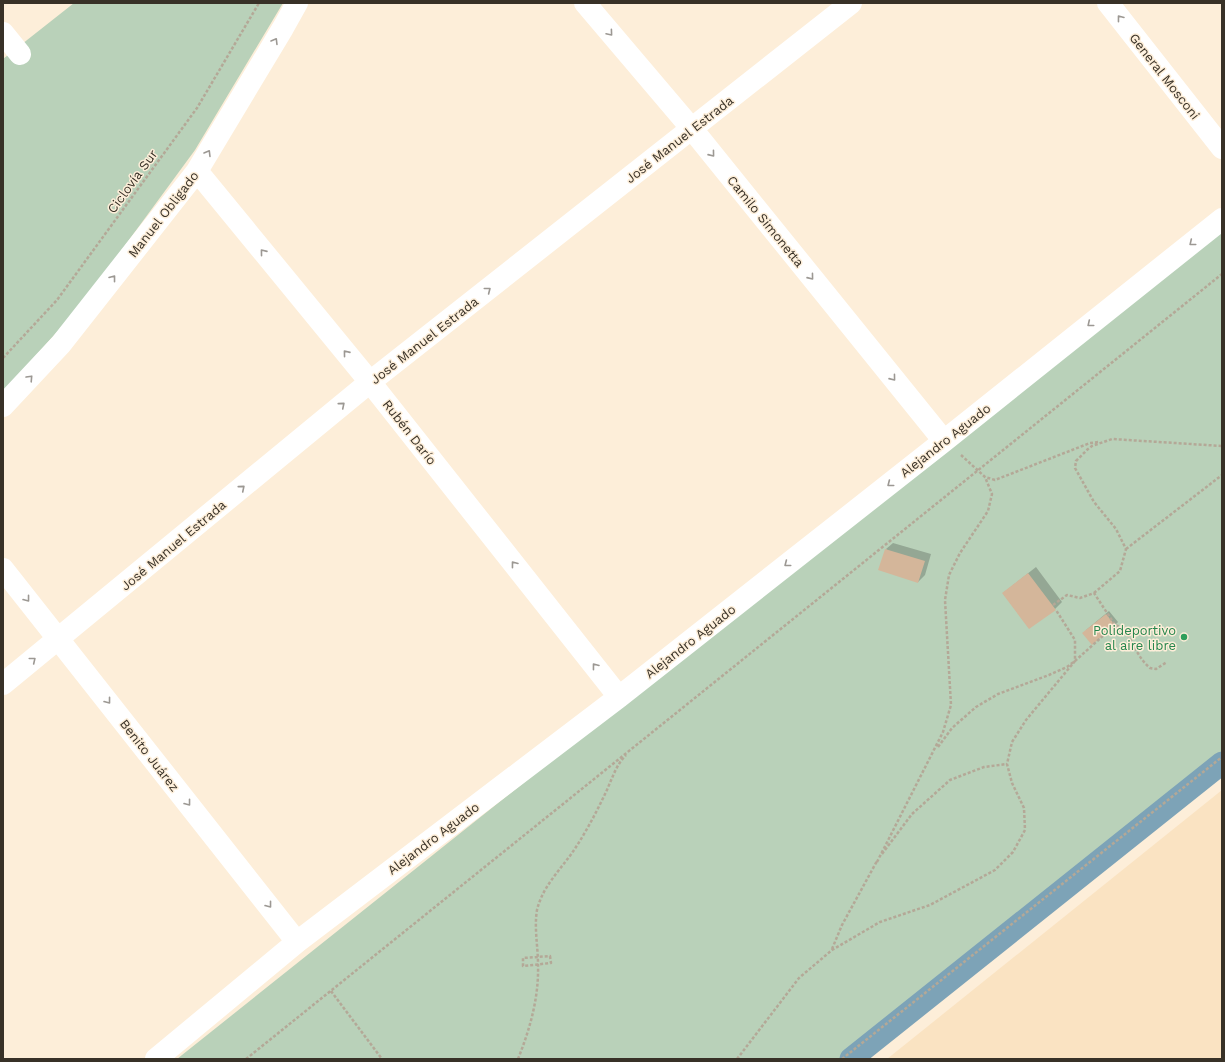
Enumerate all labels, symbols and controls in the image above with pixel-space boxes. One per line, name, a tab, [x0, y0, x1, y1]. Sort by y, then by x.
one-way arrow	[1118, 16, 1125, 23]
one-way arrow	[606, 28, 613, 35]
street label: General Mosconi	[1126, 30, 1203, 122]
one-way arrow	[271, 38, 278, 45]
street label: José Manuel Estrada	[623, 92, 737, 186]
street label: Ciclovía Sur	[104, 147, 160, 216]
one-way arrow	[204, 150, 211, 157]
one-way arrow	[707, 150, 714, 157]
street label: Manuel Obligado	[125, 168, 202, 260]
street label: Camilo Simonetta	[724, 173, 807, 270]
one-way arrow	[1189, 239, 1196, 246]
one-way arrow	[261, 250, 268, 257]
one-way arrow	[806, 272, 813, 279]
one-way arrow	[108, 276, 115, 283]
one-way arrow	[483, 287, 490, 294]
street label: José Manuel Estrada	[368, 293, 482, 387]
one-way arrow	[1087, 320, 1094, 327]
one-way arrow	[343, 350, 350, 357]
one-way arrow	[888, 373, 895, 380]
one-way arrow	[25, 375, 32, 383]
street label: Rubén Darío	[380, 397, 440, 468]
street label: Alejandro Aguado	[897, 400, 994, 480]
one-way arrow	[337, 403, 345, 410]
one-way arrow	[887, 479, 894, 486]
one-way arrow	[237, 486, 244, 493]
street label: José Manuel Estrada	[118, 497, 229, 594]
one-way arrow	[785, 559, 792, 566]
one-way arrow	[512, 562, 519, 569]
one-way arrow	[22, 595, 29, 602]
street label: Alejandro Aguado	[642, 601, 739, 681]
place label: Polideportivo al aire libre	[1093, 623, 1176, 653]
marker: Polideportivo al aire libre	[1179, 632, 1189, 642]
one-way arrow	[29, 657, 36, 664]
one-way arrow	[592, 663, 599, 671]
one-way arrow	[103, 697, 110, 704]
street label: Benito Juárez	[117, 716, 182, 794]
one-way arrow	[183, 799, 190, 806]
street label: Alejandro Aguado	[385, 799, 482, 878]
one-way arrow	[264, 901, 271, 908]

